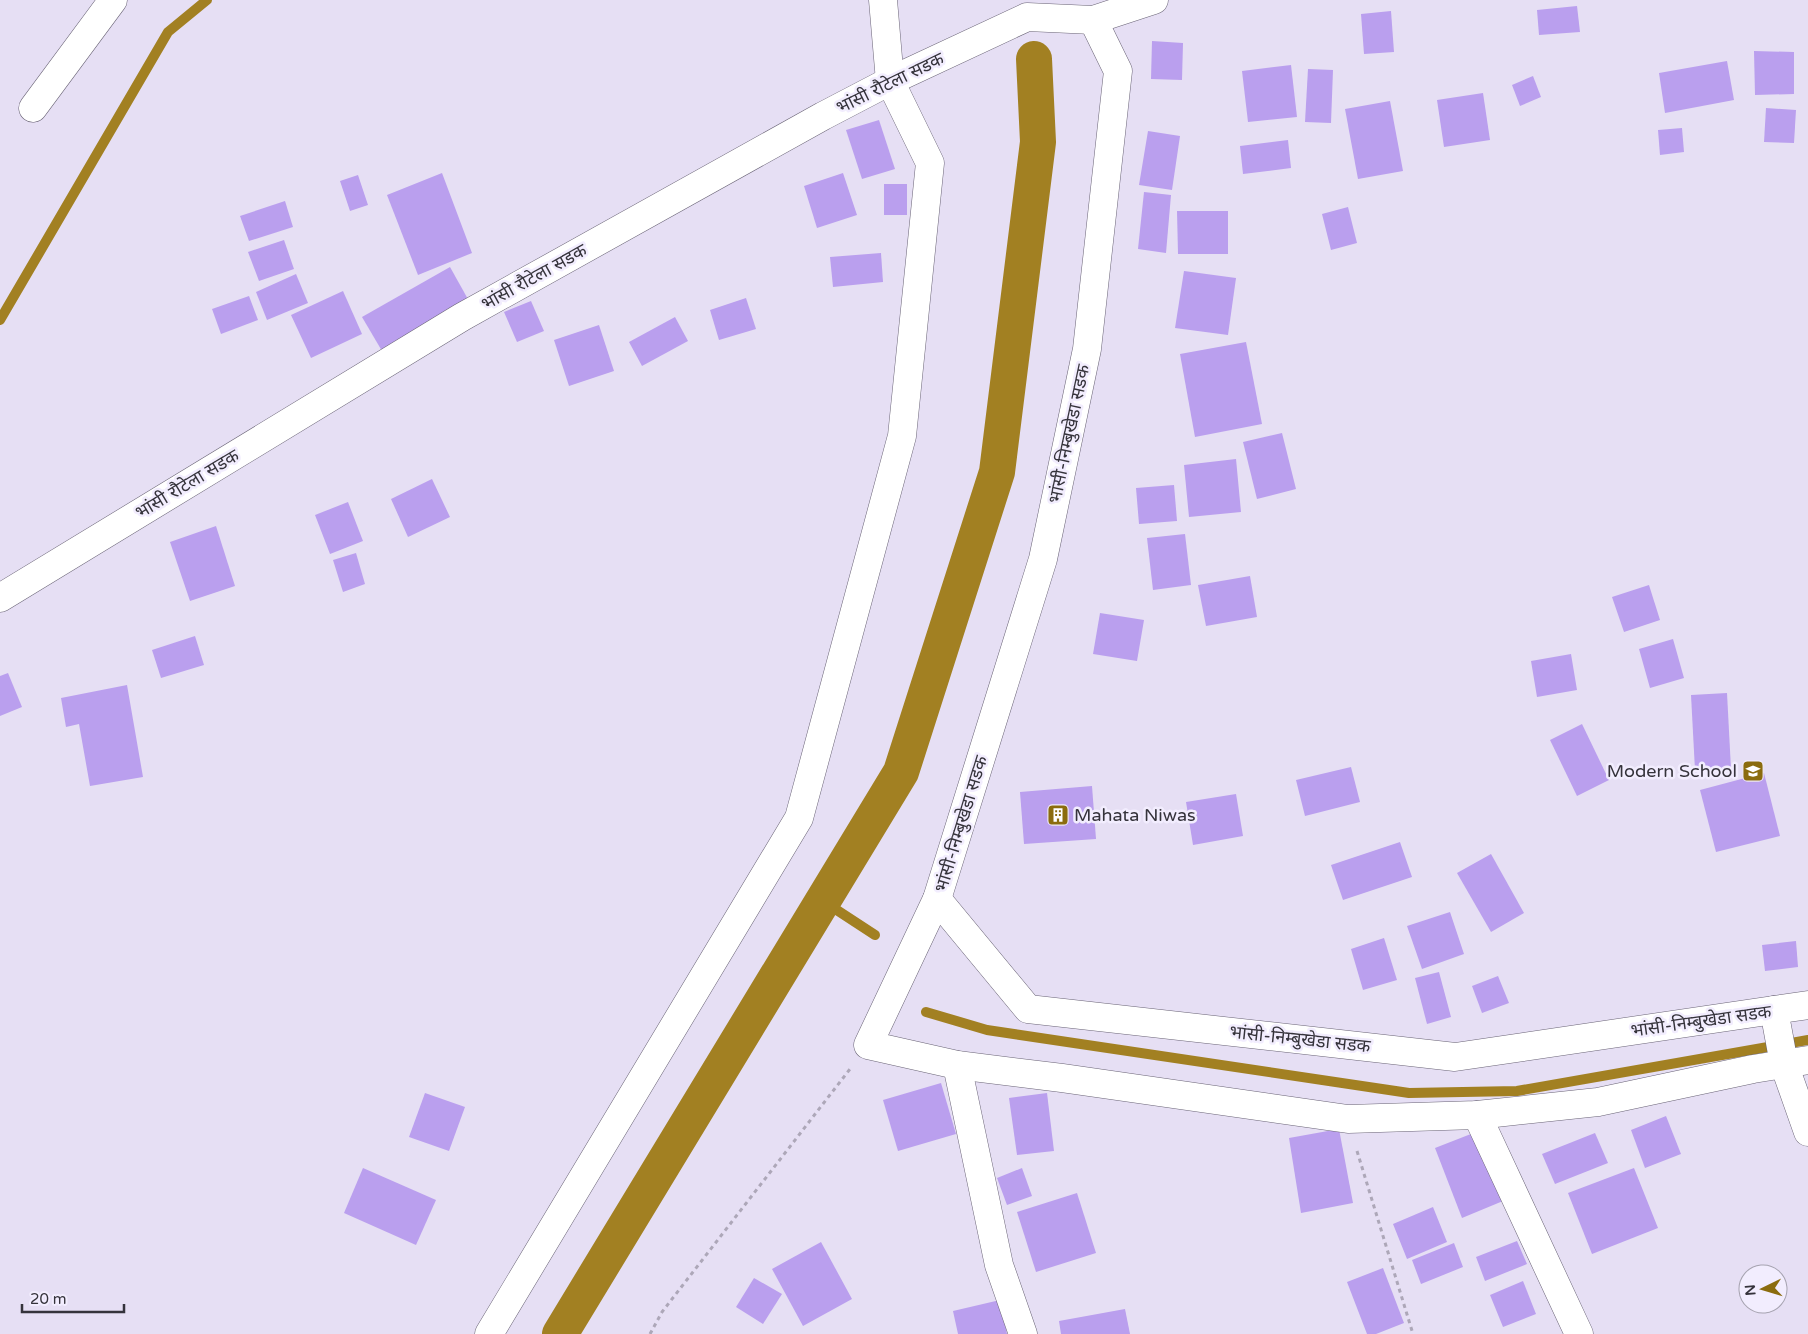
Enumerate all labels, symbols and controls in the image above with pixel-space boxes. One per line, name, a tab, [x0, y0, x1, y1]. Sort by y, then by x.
street label: भांसी रौटेला सडक	[833, 47, 948, 119]
street label: भांसी रौटेला सडक	[477, 238, 592, 315]
street label: भांसी-निम्बुखेडा सडक	[1044, 361, 1096, 506]
street label: भांसी रौटेला सडक	[131, 444, 244, 524]
street label: भांसी-निम्बुखेडा सडक	[930, 752, 994, 895]
school or university icon: Modern School	[1741, 759, 1765, 783]
place label: Modern School	[1607, 760, 1737, 782]
building icon: Mahata Niwas	[1046, 803, 1070, 827]
place label: Mahata Niwas	[1074, 804, 1196, 826]
street label: भांसी-निम्बुखेडा सडक	[1629, 1000, 1774, 1043]
street label: भांसी-निम्बुखेडा सडक	[1228, 1021, 1373, 1058]
north arrow	[1738, 1264, 1788, 1314]
scale bar	[22, 1282, 125, 1314]
text: N	[1742, 1284, 1760, 1296]
text: 20 m	[30, 1290, 67, 1308]

